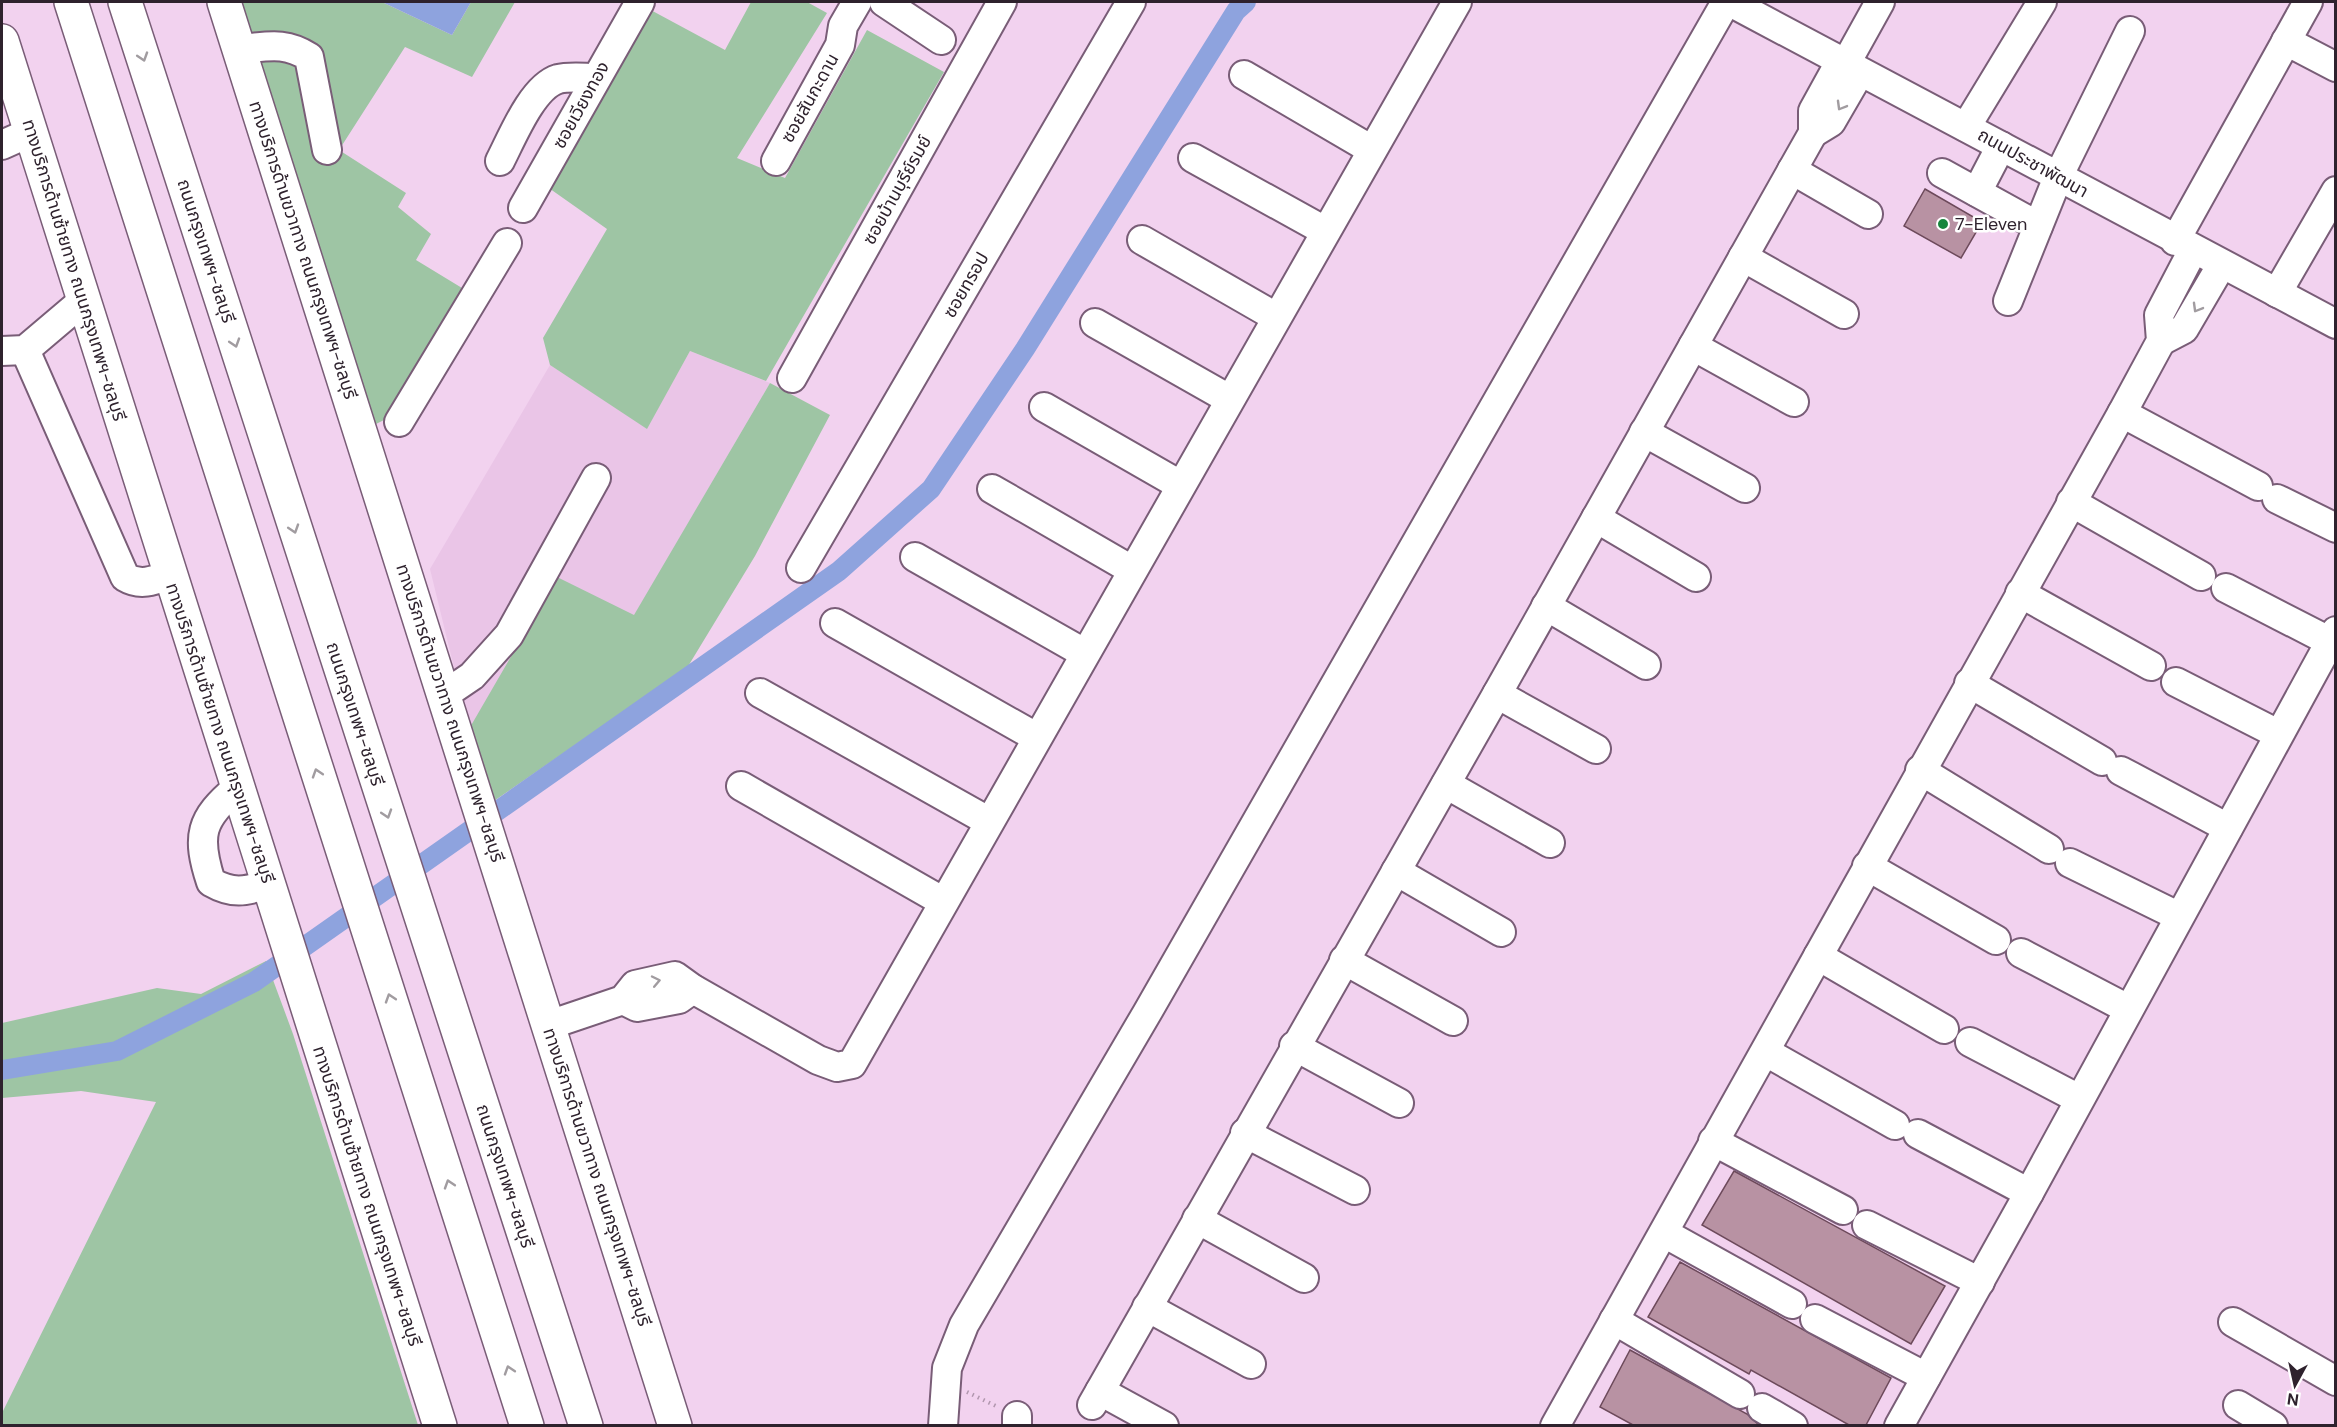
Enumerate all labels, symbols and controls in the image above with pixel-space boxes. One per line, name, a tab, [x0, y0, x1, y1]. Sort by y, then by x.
street label: ซอยสันกะดาน	[776, 49, 844, 147]
one-way arrow	[136, 51, 149, 62]
street label: ซอยเวียงทอง	[547, 57, 615, 153]
street label: ทางบริการด้านขวาทาง ถนนกรุงเทพฯ-ชลบุรี	[243, 98, 363, 403]
one-way arrow	[1836, 100, 1848, 110]
street label: ทางบริการด้านซ้ายทาง ถนนกรุงเทพฯ-ชลบุรี	[17, 116, 132, 424]
street label: ถนนประชาพัฒนา	[1973, 123, 2093, 203]
street label: ซอยบ้านบุรีย์รมย์	[857, 131, 937, 249]
street label: ถนนกรุงเทพฯ-ชลบุรี	[171, 176, 241, 326]
place label: 7-Eleven	[1955, 212, 2027, 236]
marker: 7-Eleven	[1936, 217, 1950, 231]
street label: ซอยทรอป	[938, 248, 994, 322]
one-way arrow	[2192, 302, 2204, 312]
one-way arrow	[228, 337, 240, 348]
one-way arrow	[287, 523, 300, 534]
street label: ทางบริการด้านขวาทาง ถนนกรุงเทพฯ-ชลบุรี	[390, 561, 510, 866]
street label: ทางบริการด้านซ้ายทาง ถนนกรุงเทพฯ-ชลบุรี	[160, 580, 280, 886]
street label: ถนนกรุงเทพฯ-ชลบุรี	[320, 639, 390, 789]
one-way arrow	[312, 768, 325, 779]
one-way arrow	[380, 808, 392, 819]
one-way arrow	[651, 975, 661, 988]
one-way arrow	[385, 993, 397, 1004]
street label: ทางบริการด้านขวาทาง ถนนกรุงเทพฯ-ชลบุรี	[537, 1025, 657, 1330]
street label: ทางบริการด้านซ้ายทาง ถนนกรุงเทพฯ-ชลบุรี	[307, 1043, 427, 1349]
street label: ถนนกรุงเทพฯ-ชลบุรี	[470, 1101, 540, 1251]
one-way arrow	[444, 1179, 457, 1190]
north arrow	[2265, 1355, 2325, 1415]
one-way arrow	[504, 1365, 516, 1376]
text: N	[2286, 1388, 2300, 1411]

